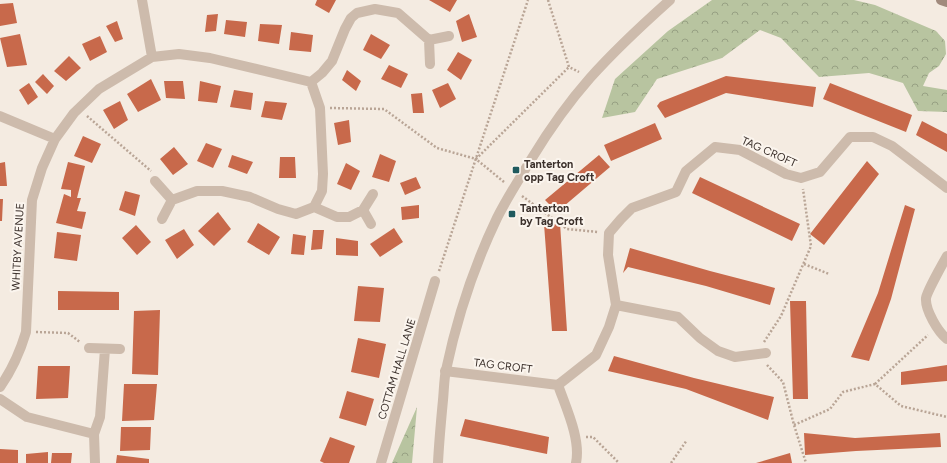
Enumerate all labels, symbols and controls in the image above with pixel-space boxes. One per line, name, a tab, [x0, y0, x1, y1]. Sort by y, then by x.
street label: TAG CROFT	[739, 134, 799, 170]
place label: Tanterton opp Tag Croft	[524, 158, 595, 184]
marker: Tanterton opp Tag Croft	[511, 165, 521, 175]
place label: Tanterton by Tag Croft	[520, 202, 584, 228]
street label: WHITBY AVENUE	[9, 203, 27, 291]
marker: Tanterton by Tag Croft	[507, 209, 517, 219]
street label: COTTAM HALL LANE	[375, 317, 419, 421]
street label: TAG CROFT	[473, 356, 533, 376]

